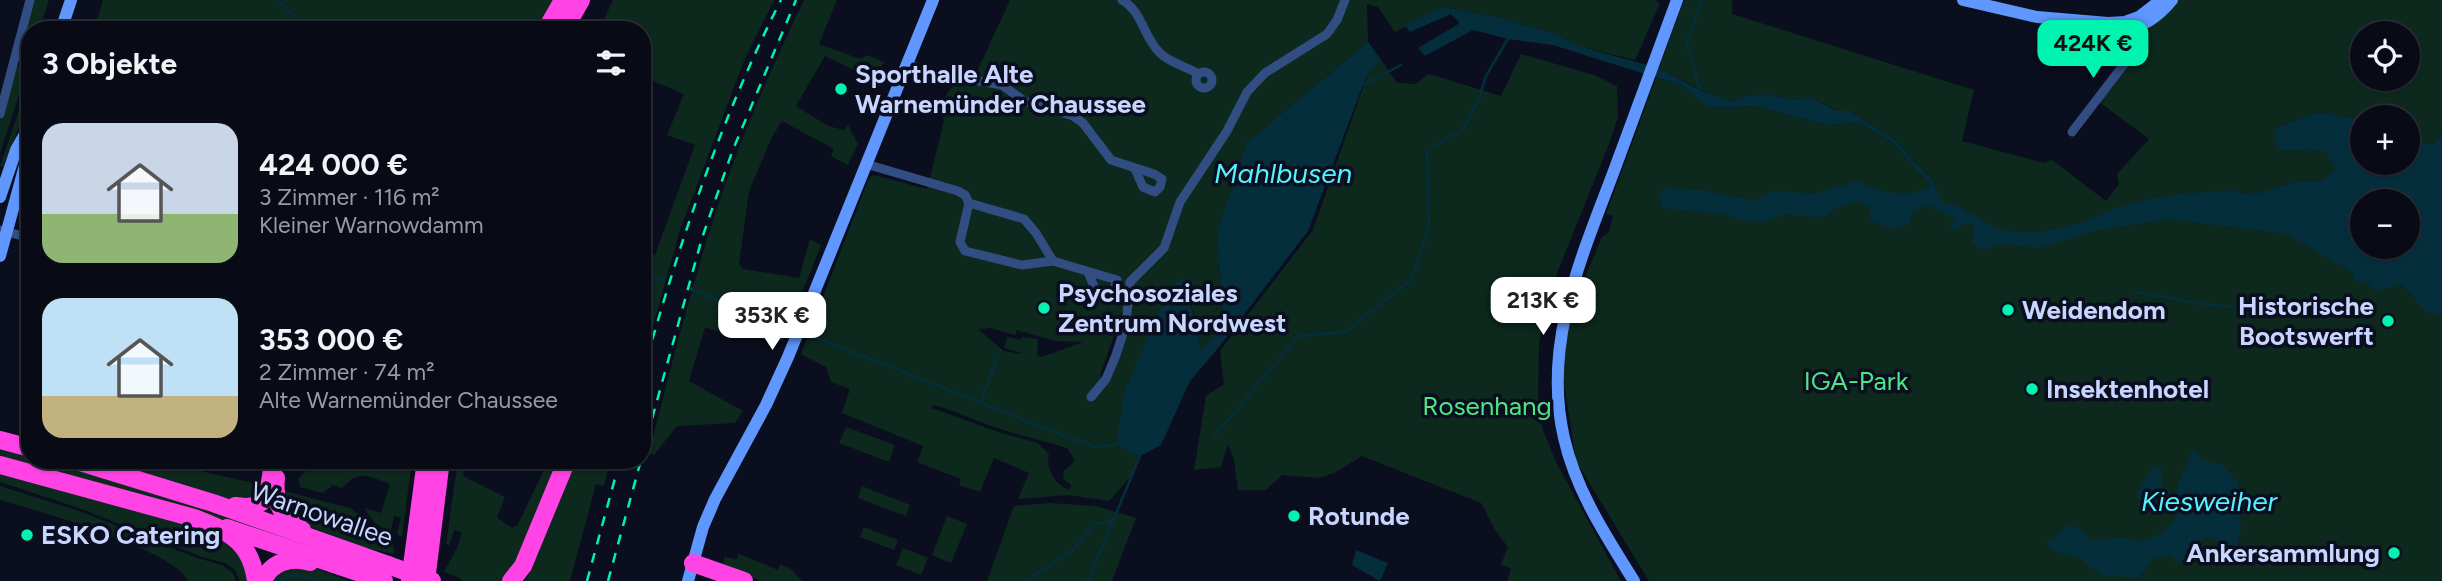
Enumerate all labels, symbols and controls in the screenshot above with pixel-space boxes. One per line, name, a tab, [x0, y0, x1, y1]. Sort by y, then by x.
pin: 424K €	[2036, 20, 2150, 80]
map controls	[2350, 21, 2420, 259]
button: locate	[2350, 21, 2420, 91]
text: 424K €	[2053, 29, 2133, 57]
icon: filters	[592, 44, 630, 82]
text: 3 Objekte	[42, 45, 177, 82]
place label: Sporthalle Alte Warnemünder Chaussee	[855, 58, 1146, 120]
marker: Sporthalle Alte Warnemünder Chaussee	[833, 81, 849, 97]
button: +	[2350, 105, 2420, 175]
text: 424 000 €	[259, 146, 408, 183]
icon: home	[98, 151, 182, 235]
water label: Mahlbusen	[1214, 156, 1352, 190]
text: 3 Zimmer · 116 m²	[259, 183, 440, 211]
button: −	[2350, 189, 2420, 259]
text: Kleiner Warnowdamm	[259, 211, 483, 239]
place label: Psychosoziales Zentrum Nordwest	[1058, 277, 1286, 339]
pin: 213K €	[1486, 278, 1600, 337]
text: 213K €	[1507, 286, 1579, 314]
place label: Historische Bootswerft	[2238, 290, 2374, 352]
pin: 353K €	[715, 292, 829, 352]
place label: Weidendom	[2022, 294, 2166, 326]
marker: Psychosoziales Zentrum Nordwest	[1036, 300, 1052, 316]
text: 353K €	[734, 301, 810, 329]
marker: Weidendom	[2000, 302, 2016, 318]
marker: Historische Bootswerft	[2380, 313, 2396, 329]
text: 353 000 €	[259, 321, 403, 358]
icon: home	[98, 326, 182, 410]
text: 2 Zimmer · 74 m²	[259, 358, 435, 386]
park label: IGA-Park	[1804, 365, 1909, 397]
place label: Insektenhotel	[2046, 373, 2209, 405]
marker: Insektenhotel	[2024, 381, 2040, 397]
text: Alte Warnemünder Chaussee	[259, 386, 558, 414]
park label: Rosenhang	[1422, 390, 1552, 422]
street label: Warnowallee	[247, 475, 397, 553]
water label: Kiesweiher	[2141, 484, 2279, 518]
place label: Rotunde	[1308, 500, 1410, 532]
marker: Rotunde	[1286, 508, 1302, 524]
place label: ESKO Catering	[41, 519, 220, 551]
marker: ESKO Catering	[19, 527, 35, 543]
place label: Ankersammlung	[2186, 537, 2380, 569]
marker: Ankersammlung	[2386, 545, 2402, 561]

